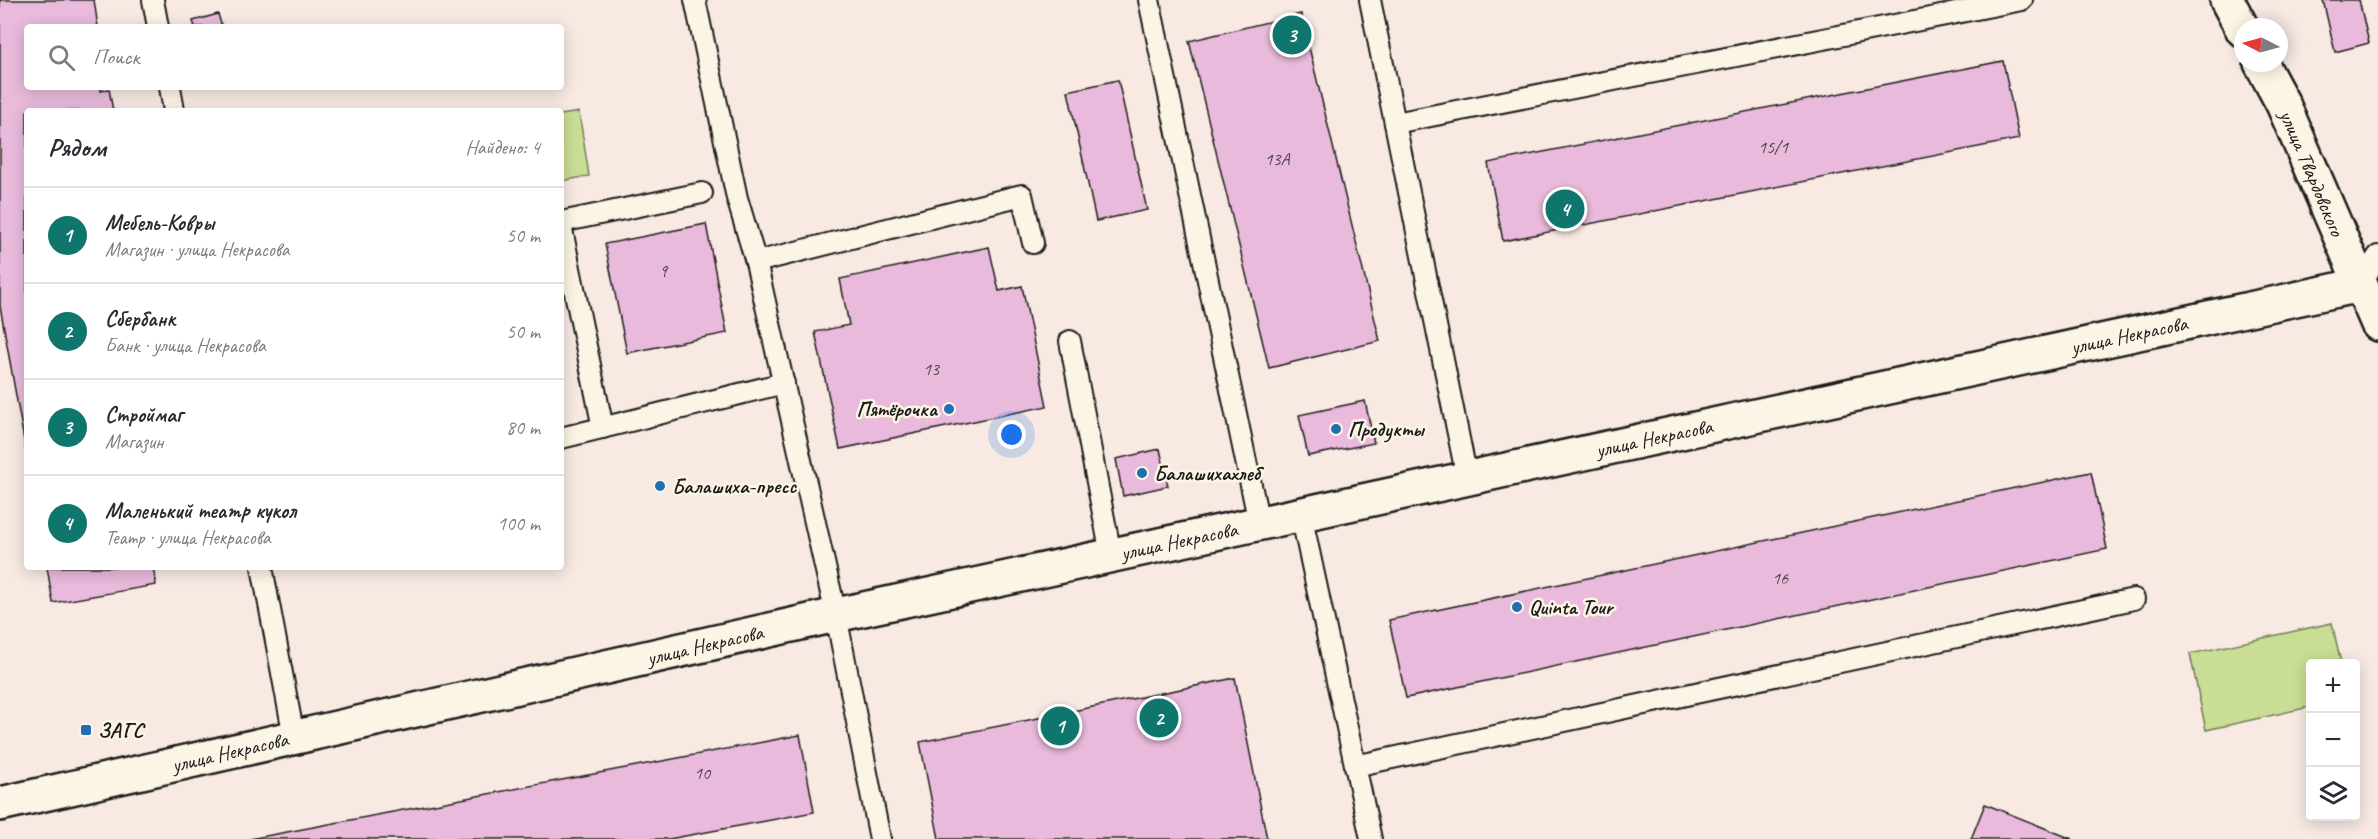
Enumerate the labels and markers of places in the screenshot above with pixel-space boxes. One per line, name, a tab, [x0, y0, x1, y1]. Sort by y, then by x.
pin: 3	[1272, 12, 1312, 57]
pin: 4	[1546, 186, 1584, 232]
place label: Пятёрочка	[857, 396, 939, 422]
marker: Пятёрочка	[942, 402, 956, 416]
place label: Продукты	[1348, 416, 1426, 443]
marker: Продукты	[1329, 422, 1343, 436]
place label: Балашихахлеб	[1154, 460, 1265, 486]
marker: Балашихахлеб	[1135, 466, 1149, 480]
place label: Балашиха-пресс	[672, 473, 798, 499]
marker: Балашиха-пресс	[653, 479, 667, 493]
place label: Quinta Tour	[1529, 594, 1615, 620]
marker: Quinta Tour	[1510, 600, 1524, 614]
pin: 2	[1140, 696, 1178, 740]
pin: 1	[1040, 704, 1080, 748]
place label: ЗАГС	[98, 717, 146, 743]
marker: ЗАГС	[79, 723, 93, 737]

